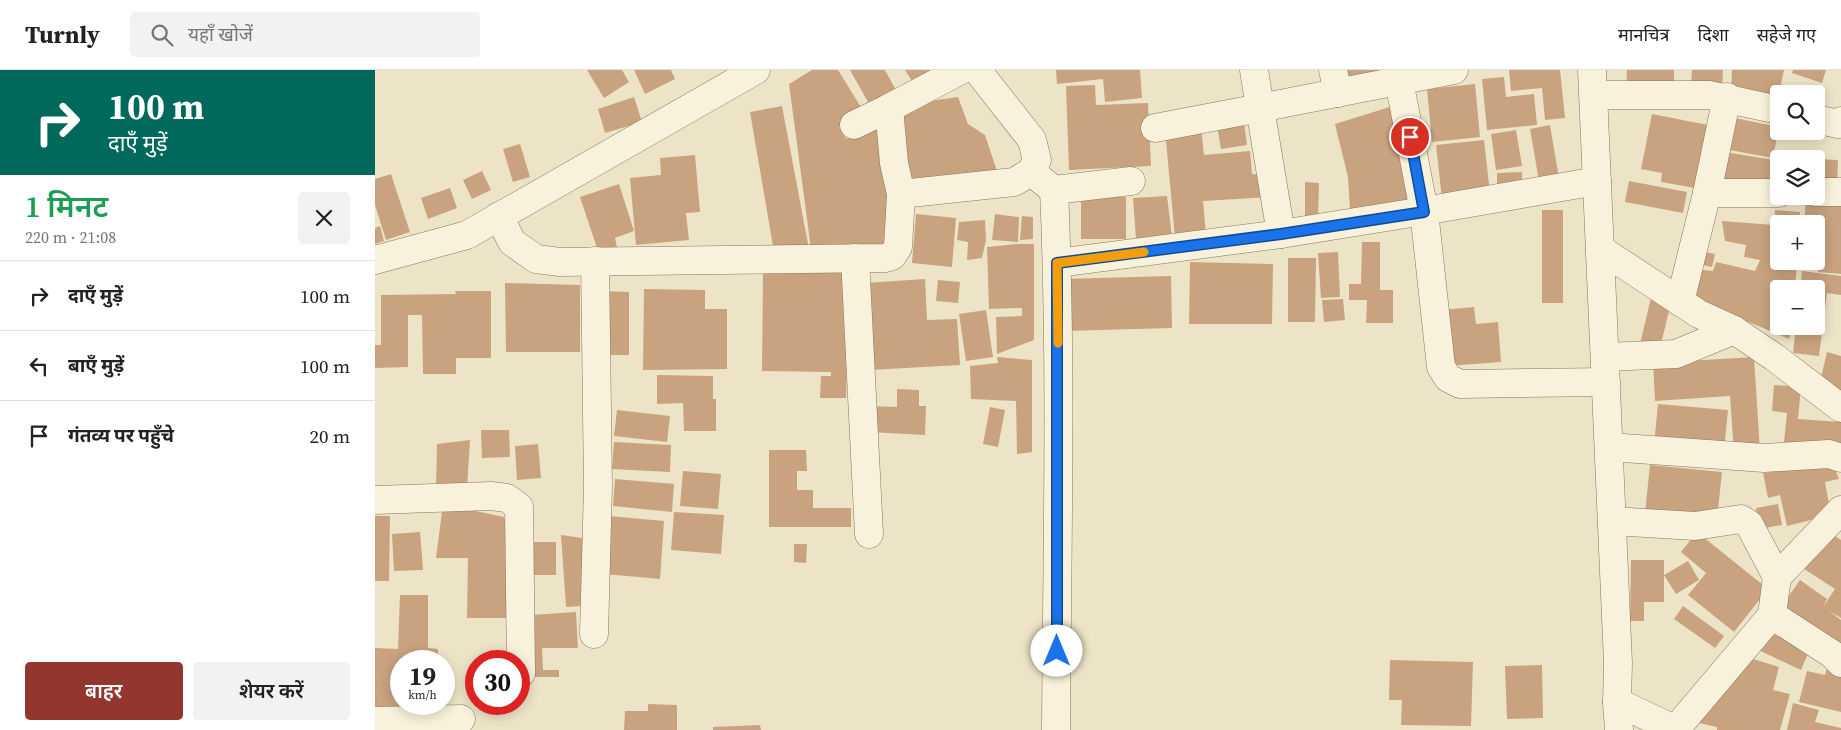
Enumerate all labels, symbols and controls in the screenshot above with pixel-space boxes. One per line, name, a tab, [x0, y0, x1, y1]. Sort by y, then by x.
search box	[130, 12, 480, 57]
text: Turnly	[25, 18, 100, 51]
icon: search	[148, 21, 176, 49]
text: यहाँ खोजें	[188, 21, 253, 47]
text: मानचित्र	[1618, 22, 1670, 47]
text: दिशा	[1698, 22, 1729, 47]
text: सहेजे गए	[1757, 22, 1816, 47]
text: 100 m	[108, 83, 204, 131]
map controls	[1770, 85, 1825, 335]
button: search	[1770, 85, 1825, 140]
icon: right	[25, 90, 90, 155]
pin	[1389, 116, 1431, 158]
icon: arrive	[1396, 123, 1424, 151]
text: दाएँ मुड़ें	[108, 128, 168, 158]
button: layers	[1770, 150, 1825, 205]
text: 1 मिनट	[25, 186, 108, 227]
button: close	[298, 192, 350, 244]
button: +	[1770, 215, 1825, 270]
text: 220 m · 21:08	[25, 226, 116, 248]
button: −	[1770, 280, 1825, 335]
icon: right	[25, 282, 53, 310]
text: दाएँ मुड़ें	[68, 282, 123, 308]
text: 100 m	[300, 283, 350, 309]
icon: left	[25, 352, 53, 380]
text: बाएँ मुड़ें	[68, 352, 124, 378]
text: 100 m	[300, 353, 350, 379]
icon: arrive	[25, 422, 53, 450]
text: गंतव्य पर पहुँचे	[68, 422, 174, 448]
text: 20 m	[309, 423, 350, 449]
position arrow	[1030, 624, 1082, 676]
speed limit sign: 30	[465, 650, 530, 715]
text: 19	[409, 659, 436, 693]
button: बाहर	[25, 662, 183, 720]
button: शेयर करें	[193, 662, 350, 720]
text: km/h	[408, 687, 437, 703]

